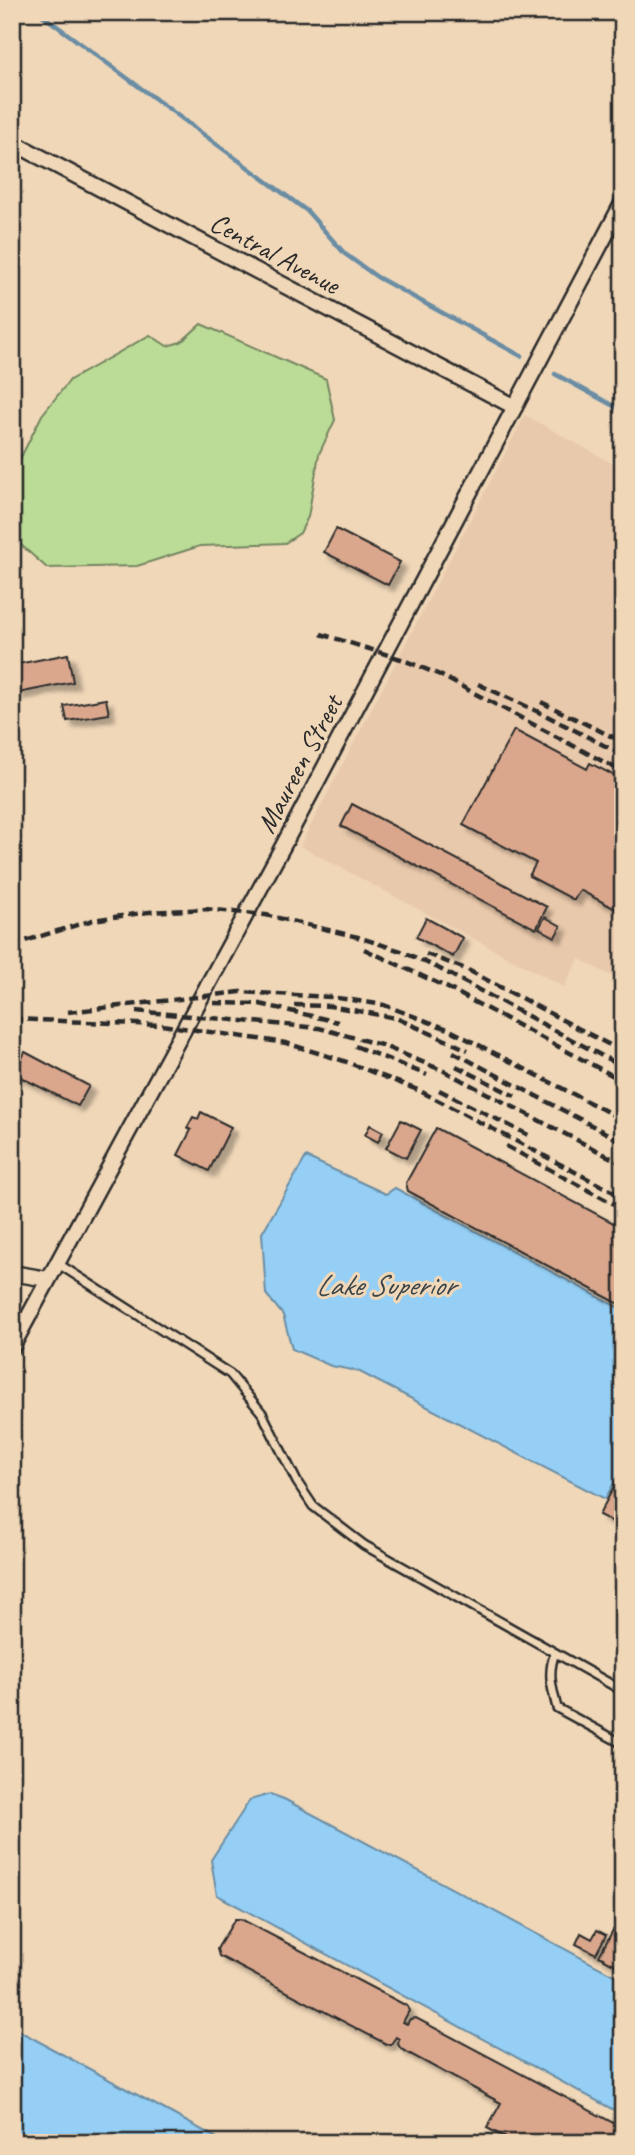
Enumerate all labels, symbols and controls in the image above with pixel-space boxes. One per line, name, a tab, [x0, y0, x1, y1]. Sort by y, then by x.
street label: Central Avenue	[204, 204, 347, 303]
street label: Maureen Street	[248, 687, 351, 839]
water label: Lake Superior	[316, 1266, 459, 1304]

